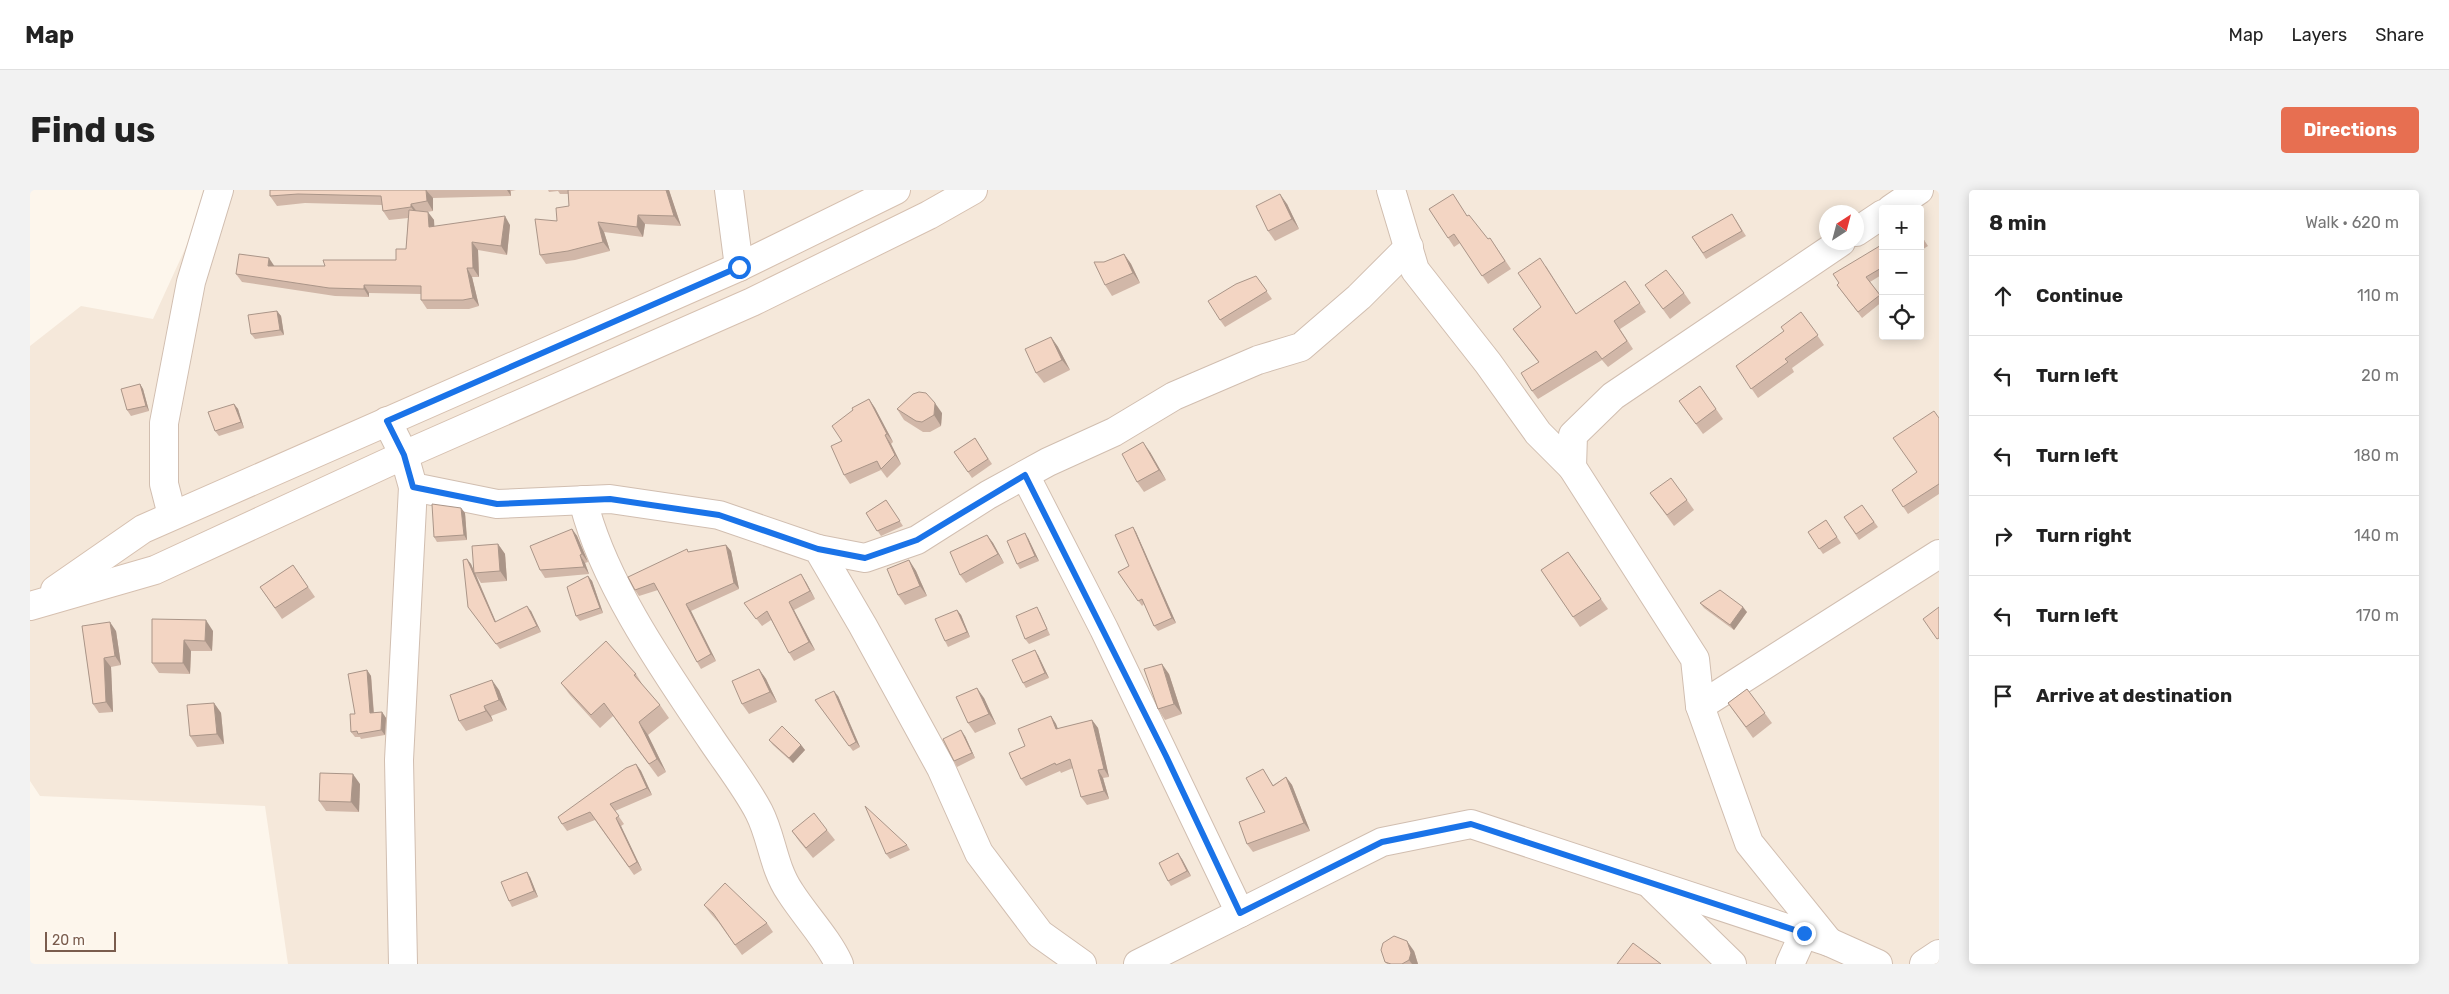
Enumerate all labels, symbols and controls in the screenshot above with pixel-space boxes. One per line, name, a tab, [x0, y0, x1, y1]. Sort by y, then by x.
text: Map	[25, 21, 74, 49]
text: Map	[2229, 24, 2264, 46]
text: Layers	[2292, 24, 2347, 46]
text: Share	[2375, 24, 2424, 46]
button: Directions	[2281, 107, 2419, 153]
text: Find us	[30, 109, 155, 151]
north arrow	[1819, 205, 1864, 250]
map controls	[1879, 205, 1924, 340]
button: +	[1879, 205, 1924, 250]
text: 8 min	[1989, 210, 2046, 235]
text: Walk · 620 m	[2305, 213, 2399, 232]
button: −	[1879, 250, 1924, 295]
route start	[728, 256, 751, 279]
icon: ahead	[1989, 282, 2017, 310]
text: Continue	[2036, 284, 2123, 307]
text: 110 m	[2357, 286, 2399, 305]
button: locate	[1879, 295, 1924, 340]
icon: left	[1989, 362, 2017, 390]
text: Turn left	[2036, 364, 2118, 387]
text: 20 m	[2361, 366, 2399, 385]
icon: left	[1989, 442, 2017, 470]
text: Turn left	[2036, 444, 2118, 467]
text: 180 m	[2354, 446, 2399, 465]
icon: right	[1989, 522, 2017, 550]
text: Turn right	[2036, 524, 2131, 547]
text: 140 m	[2354, 526, 2399, 545]
icon: left	[1989, 602, 2017, 630]
text: Turn left	[2036, 604, 2118, 627]
text: 170 m	[2356, 606, 2399, 625]
icon: arrive	[1989, 682, 2017, 710]
text: Arrive at destination	[2036, 684, 2232, 707]
route end	[1793, 922, 1816, 945]
scale bar	[45, 929, 116, 952]
text: 20 m	[52, 932, 85, 949]

